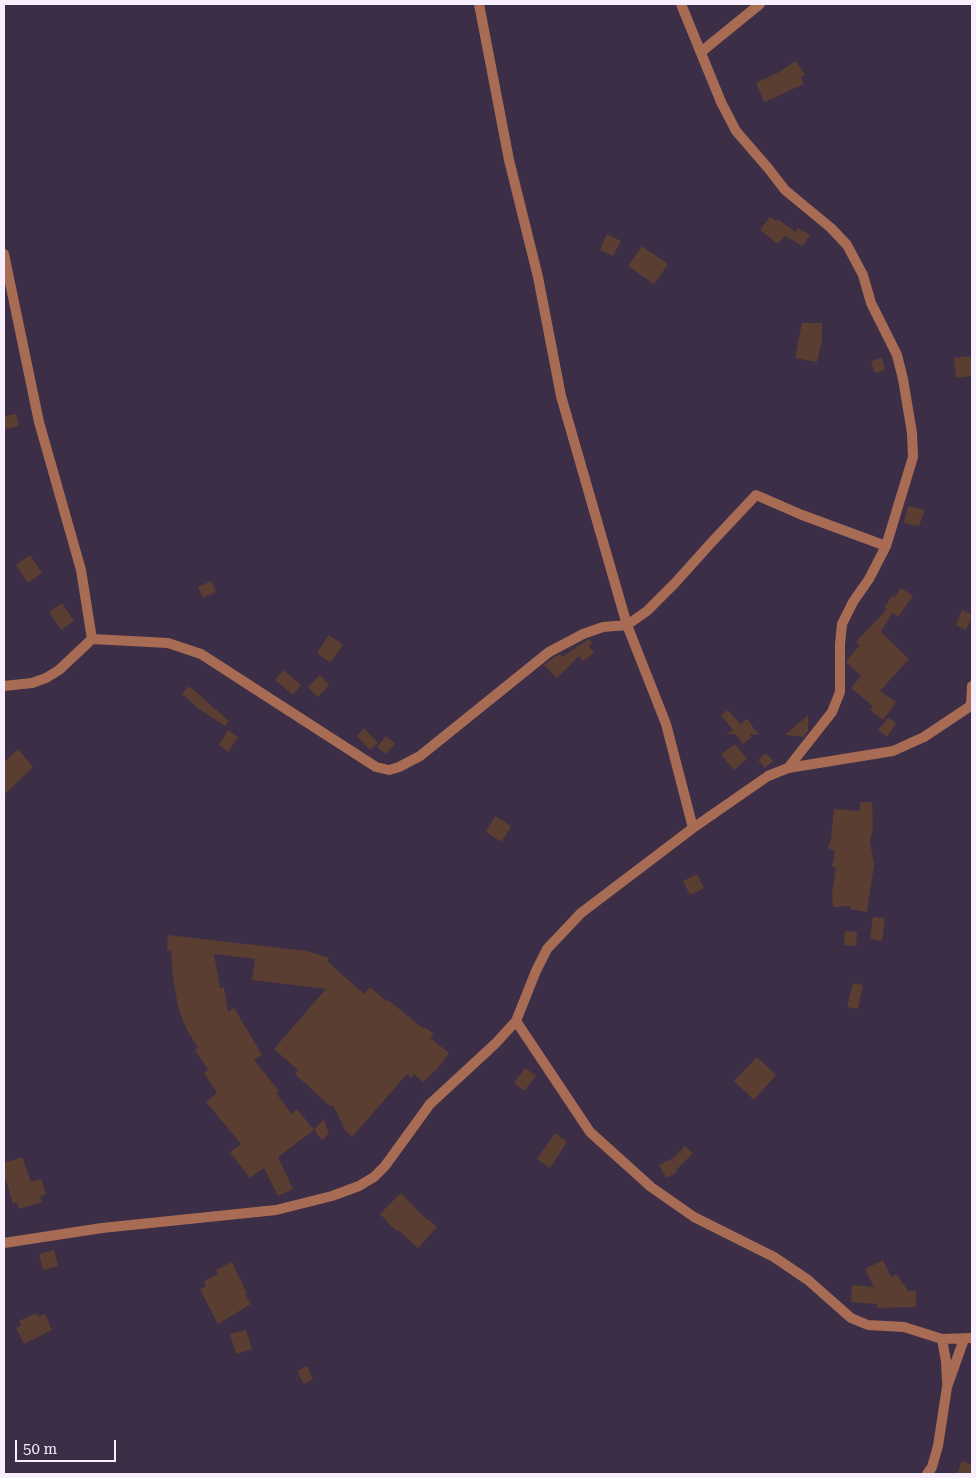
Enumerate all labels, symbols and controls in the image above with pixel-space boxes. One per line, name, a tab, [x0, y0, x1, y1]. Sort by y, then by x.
scale bar	[18, 1430, 119, 1462]
text: 50 m	[23, 1440, 57, 1458]

